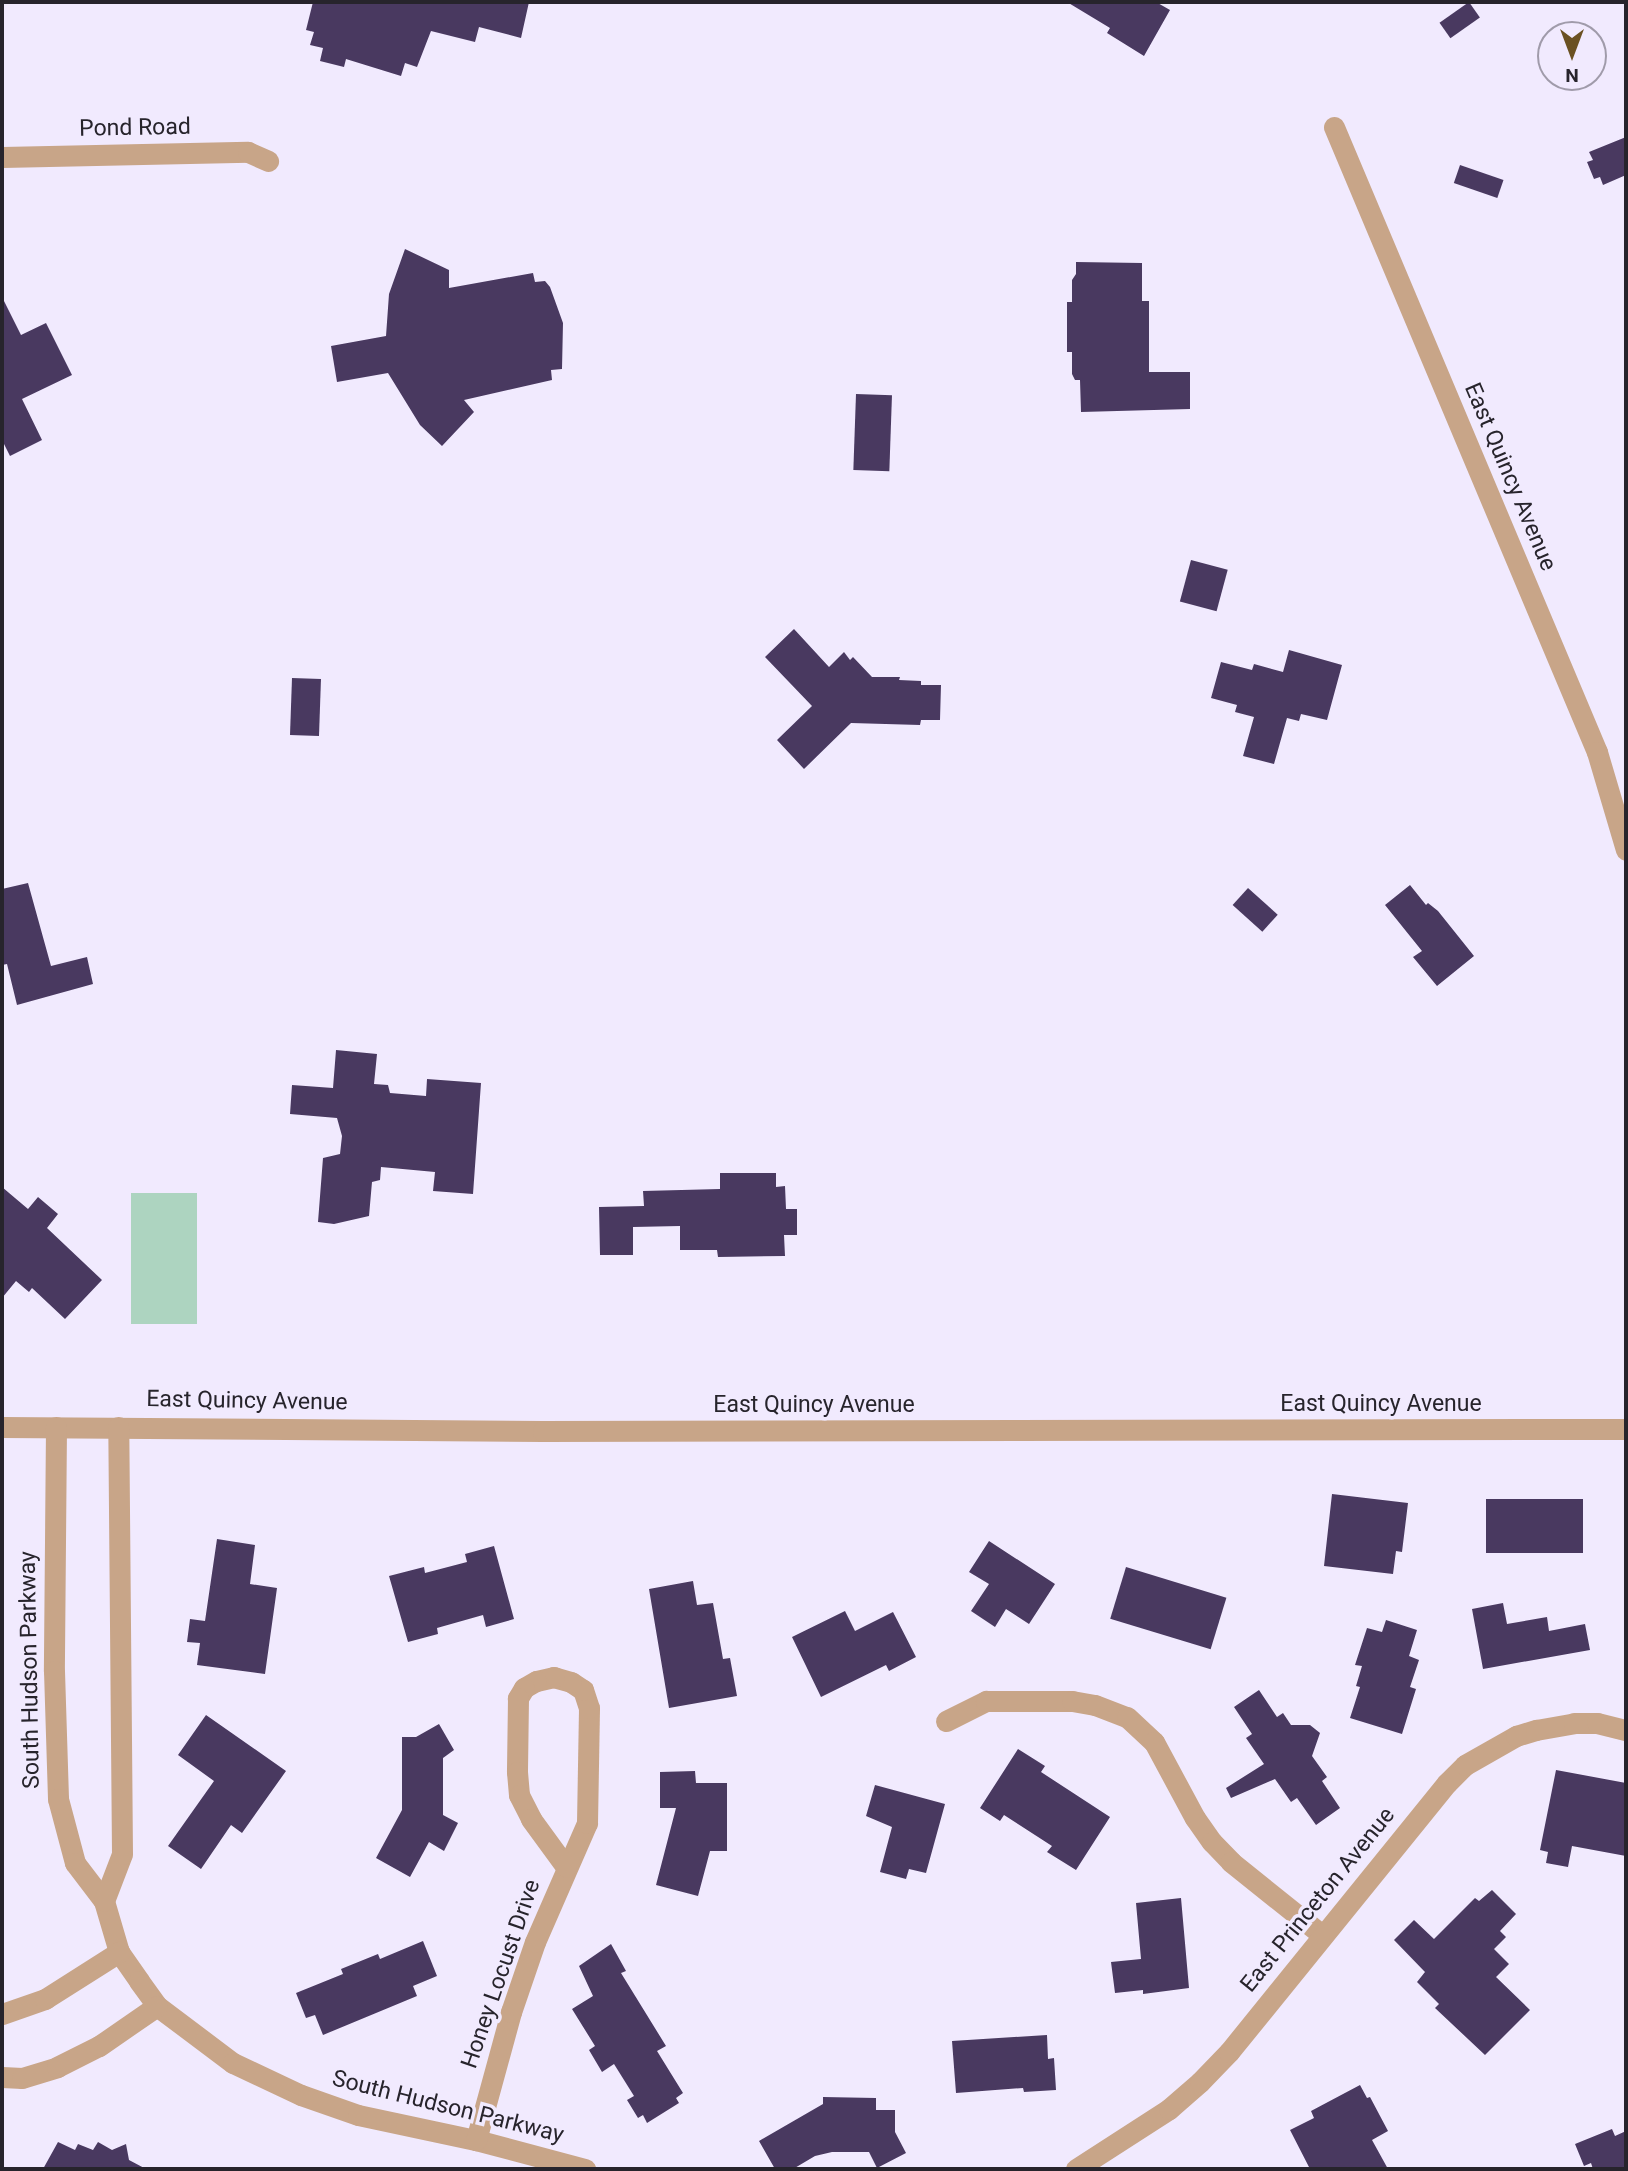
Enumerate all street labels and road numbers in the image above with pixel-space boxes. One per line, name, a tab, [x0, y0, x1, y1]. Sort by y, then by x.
street label: Pond Road	[79, 113, 191, 143]
street label: East Quincy Avenue	[1458, 379, 1562, 575]
street label: East Quincy Avenue	[146, 1385, 348, 1417]
street label: East Quincy Avenue	[1280, 1390, 1482, 1418]
street label: East Quincy Avenue	[713, 1391, 915, 1419]
street label: South Hudson Parkway	[14, 1551, 46, 1789]
street label: East Princeton Avenue	[1235, 1802, 1401, 1998]
street label: Honey Locust Drive	[456, 1876, 546, 2072]
street label: South Hudson Parkway	[329, 2065, 567, 2149]

